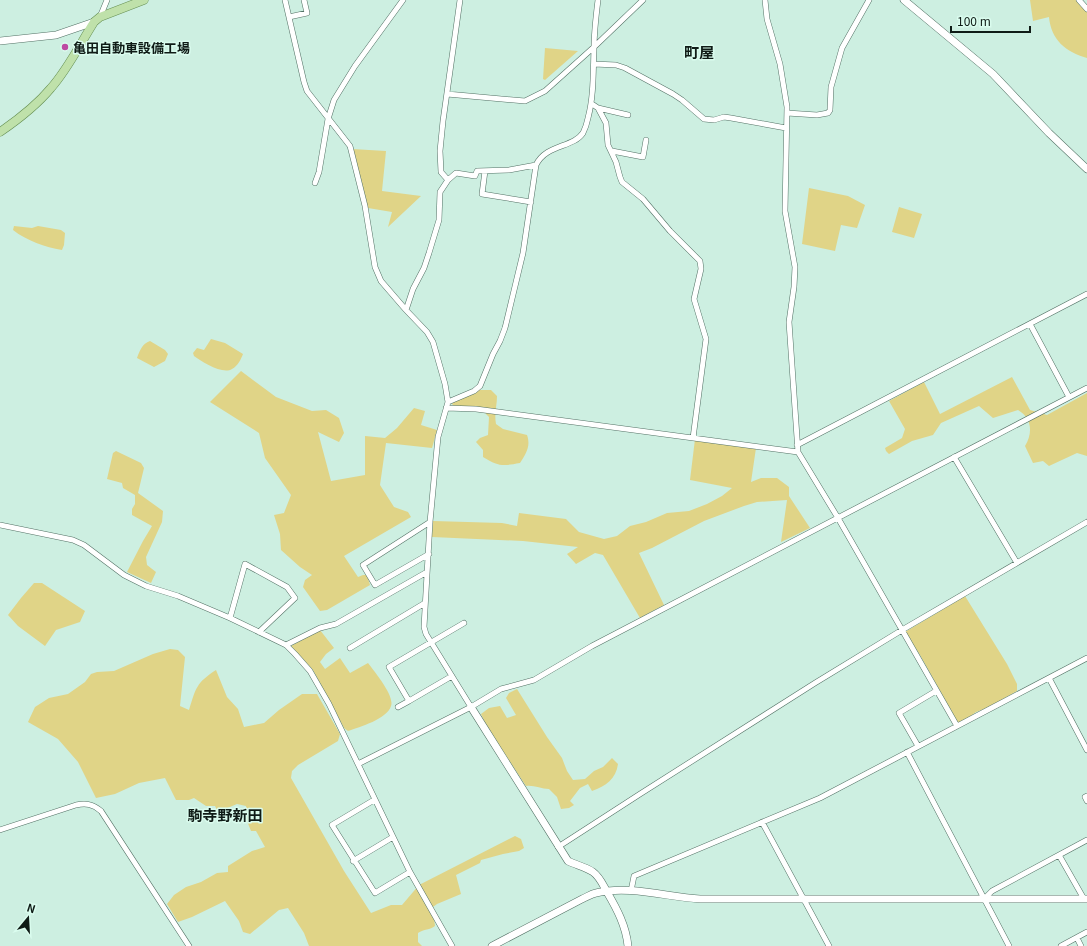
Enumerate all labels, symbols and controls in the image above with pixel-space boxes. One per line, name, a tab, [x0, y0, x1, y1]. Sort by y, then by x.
scale bar	[951, 8, 1030, 34]
text: 100 m	[957, 12, 991, 29]
place label: 亀田自動車設備工場	[73, 38, 190, 57]
district label: 町屋	[684, 41, 714, 62]
marker: 亀田自動車設備工場	[60, 42, 70, 52]
district label: 駒寺野新田	[187, 804, 263, 825]
north arrow	[8, 898, 48, 938]
text: N	[25, 899, 38, 916]

